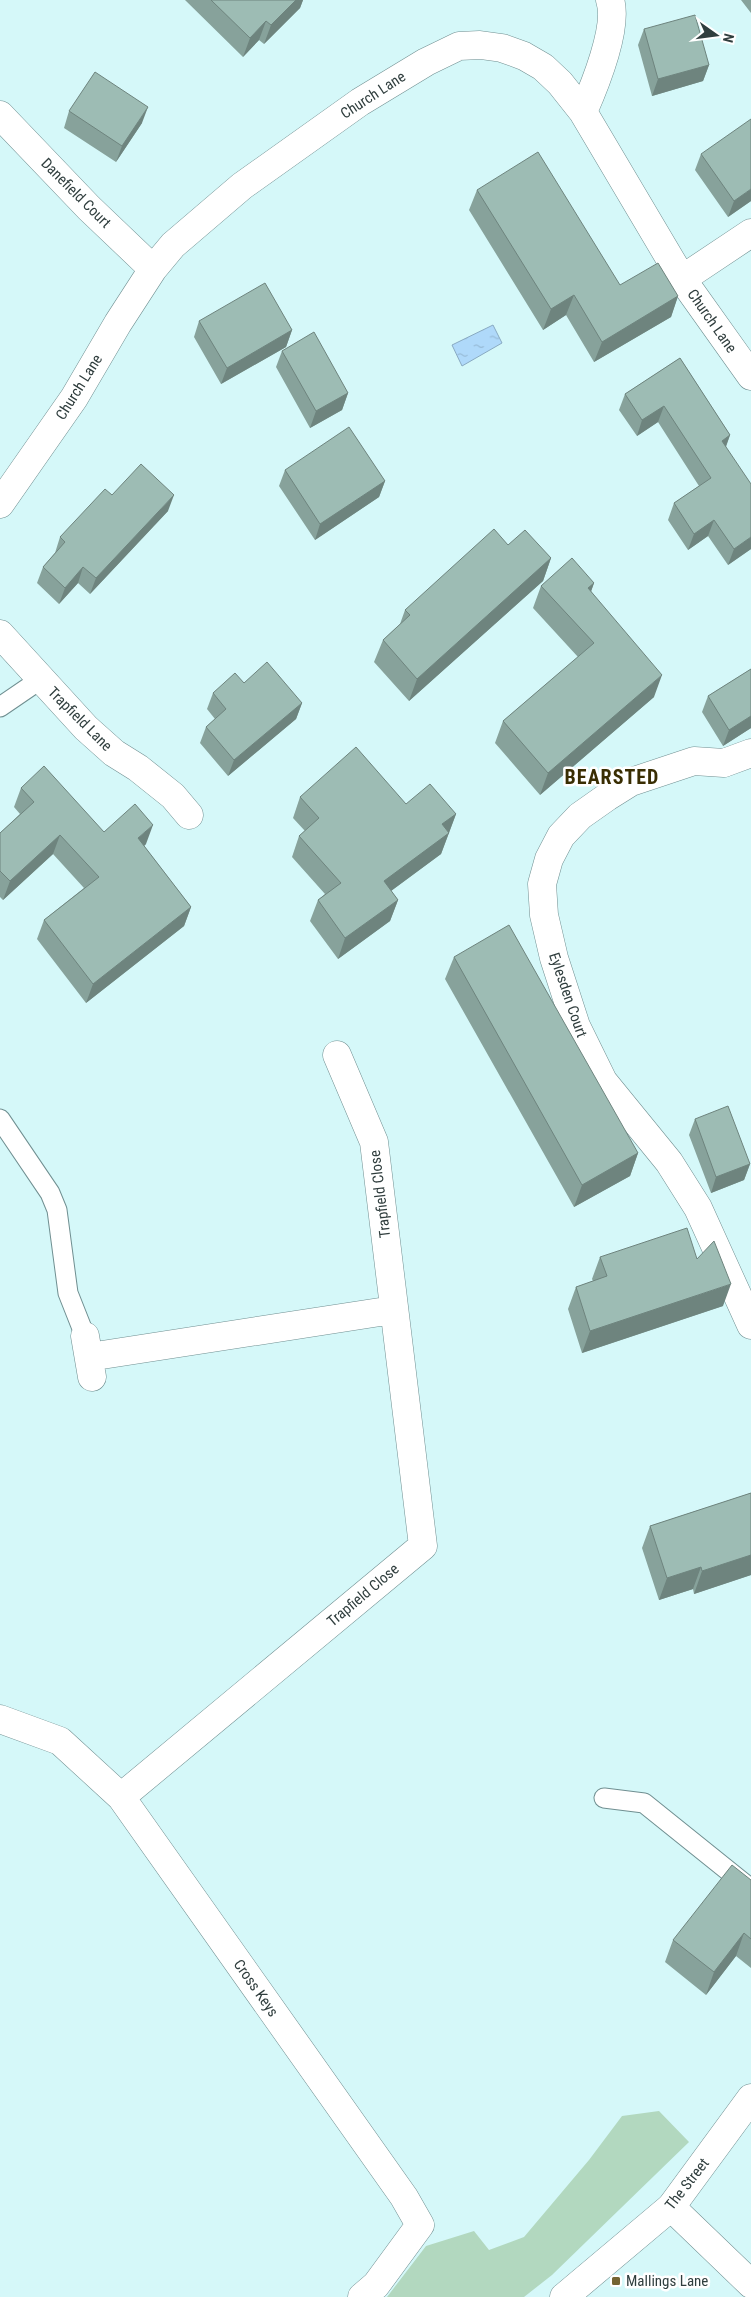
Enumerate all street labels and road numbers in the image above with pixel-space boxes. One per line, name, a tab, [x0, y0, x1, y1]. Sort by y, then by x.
street label: Church Lane	[337, 67, 409, 123]
street label: Danefield Court	[37, 154, 115, 232]
street label: Church Lane	[683, 286, 741, 356]
street label: Church Lane	[52, 351, 106, 423]
street label: Trapfield Lane	[44, 683, 116, 755]
street label: Eylesden Court	[545, 950, 591, 1040]
street label: Trapfield Close	[366, 1149, 394, 1239]
street label: Trapfield Close	[323, 1560, 403, 1630]
street label: Cross Keys	[230, 1956, 282, 2020]
street label: The Street	[661, 2155, 713, 2213]

